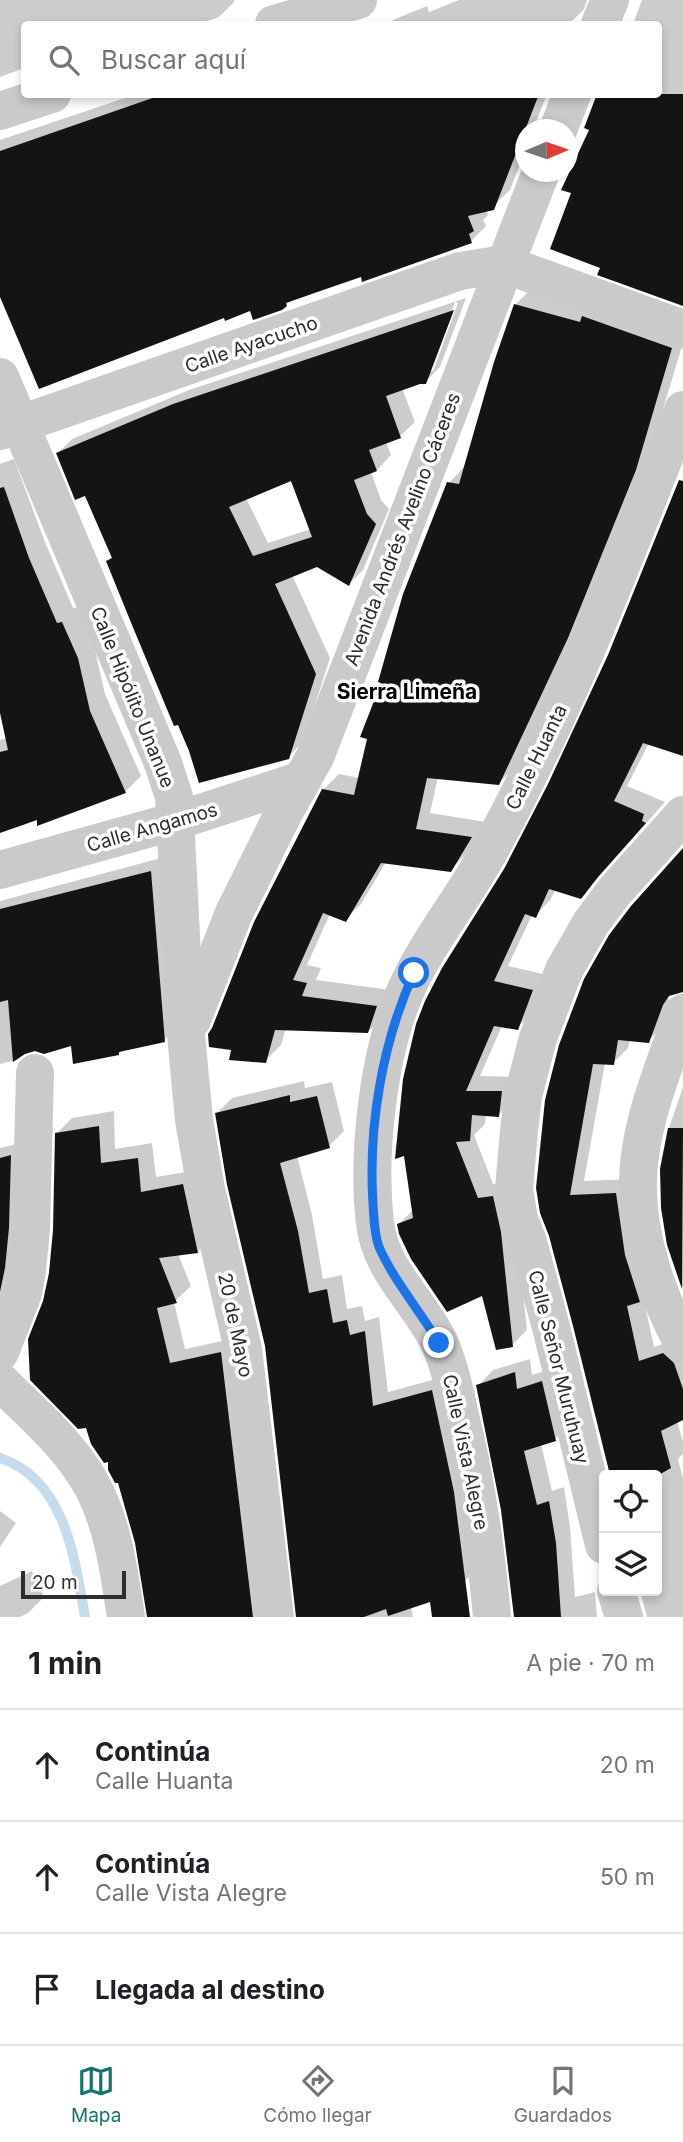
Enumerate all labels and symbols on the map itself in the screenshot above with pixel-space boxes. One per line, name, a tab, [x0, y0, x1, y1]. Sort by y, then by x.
north arrow	[515, 119, 578, 182]
street label: Calle Ayacucho	[182, 311, 321, 378]
street label: Avenida Andrés Avelino Cáceres	[340, 389, 465, 669]
street label: Calle Hipólito Unanue	[86, 603, 179, 791]
district label: Sierra Limeña	[337, 679, 477, 704]
street label: Calle Huanta	[501, 701, 572, 814]
street label: Calle Angamos	[84, 798, 220, 857]
route start	[398, 957, 429, 988]
street label: Calle Señor Muruhuay	[523, 1268, 594, 1467]
street label: 20 de Mayo	[213, 1271, 258, 1379]
route end	[423, 1327, 454, 1358]
street label: Calle Vista Alegre	[438, 1372, 493, 1532]
scale bar	[21, 1568, 126, 1600]

